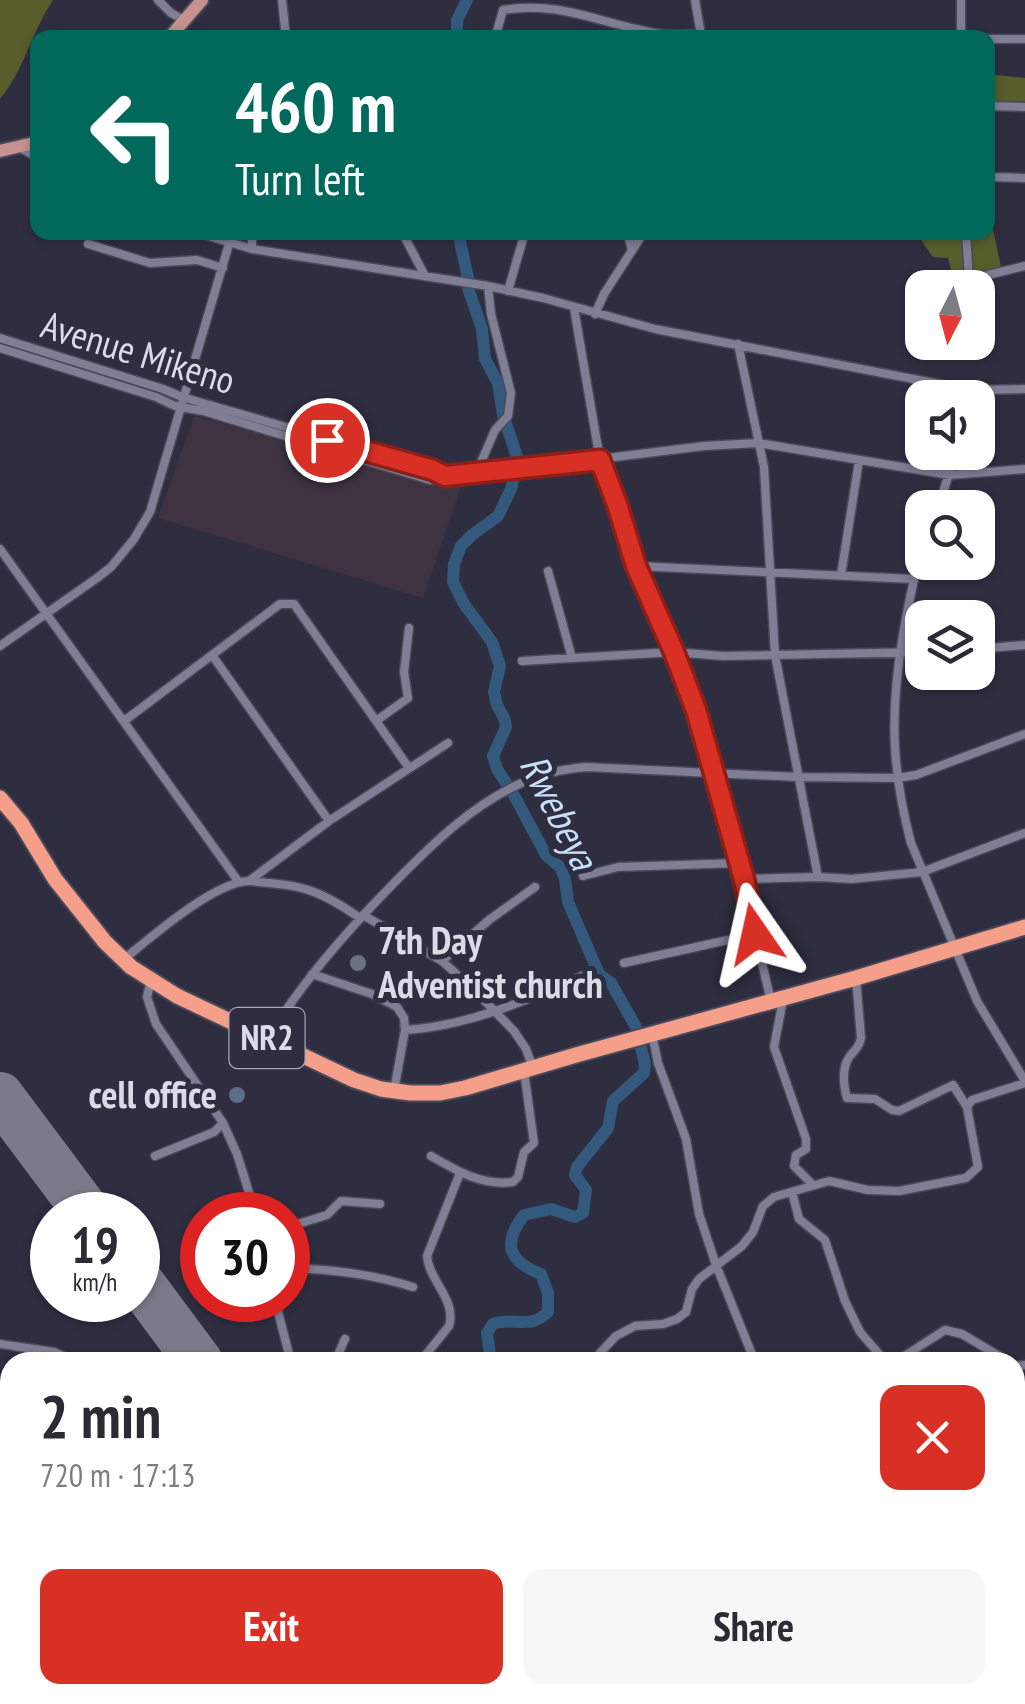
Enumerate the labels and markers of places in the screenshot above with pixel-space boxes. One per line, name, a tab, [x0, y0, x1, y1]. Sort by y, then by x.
pin	[285, 398, 370, 483]
place label: 7th Day Adventist church	[377, 915, 603, 1008]
marker: 7th Day Adventist church	[347, 952, 369, 974]
place label: cell office	[88, 1069, 217, 1118]
marker: cell office	[226, 1084, 248, 1106]

